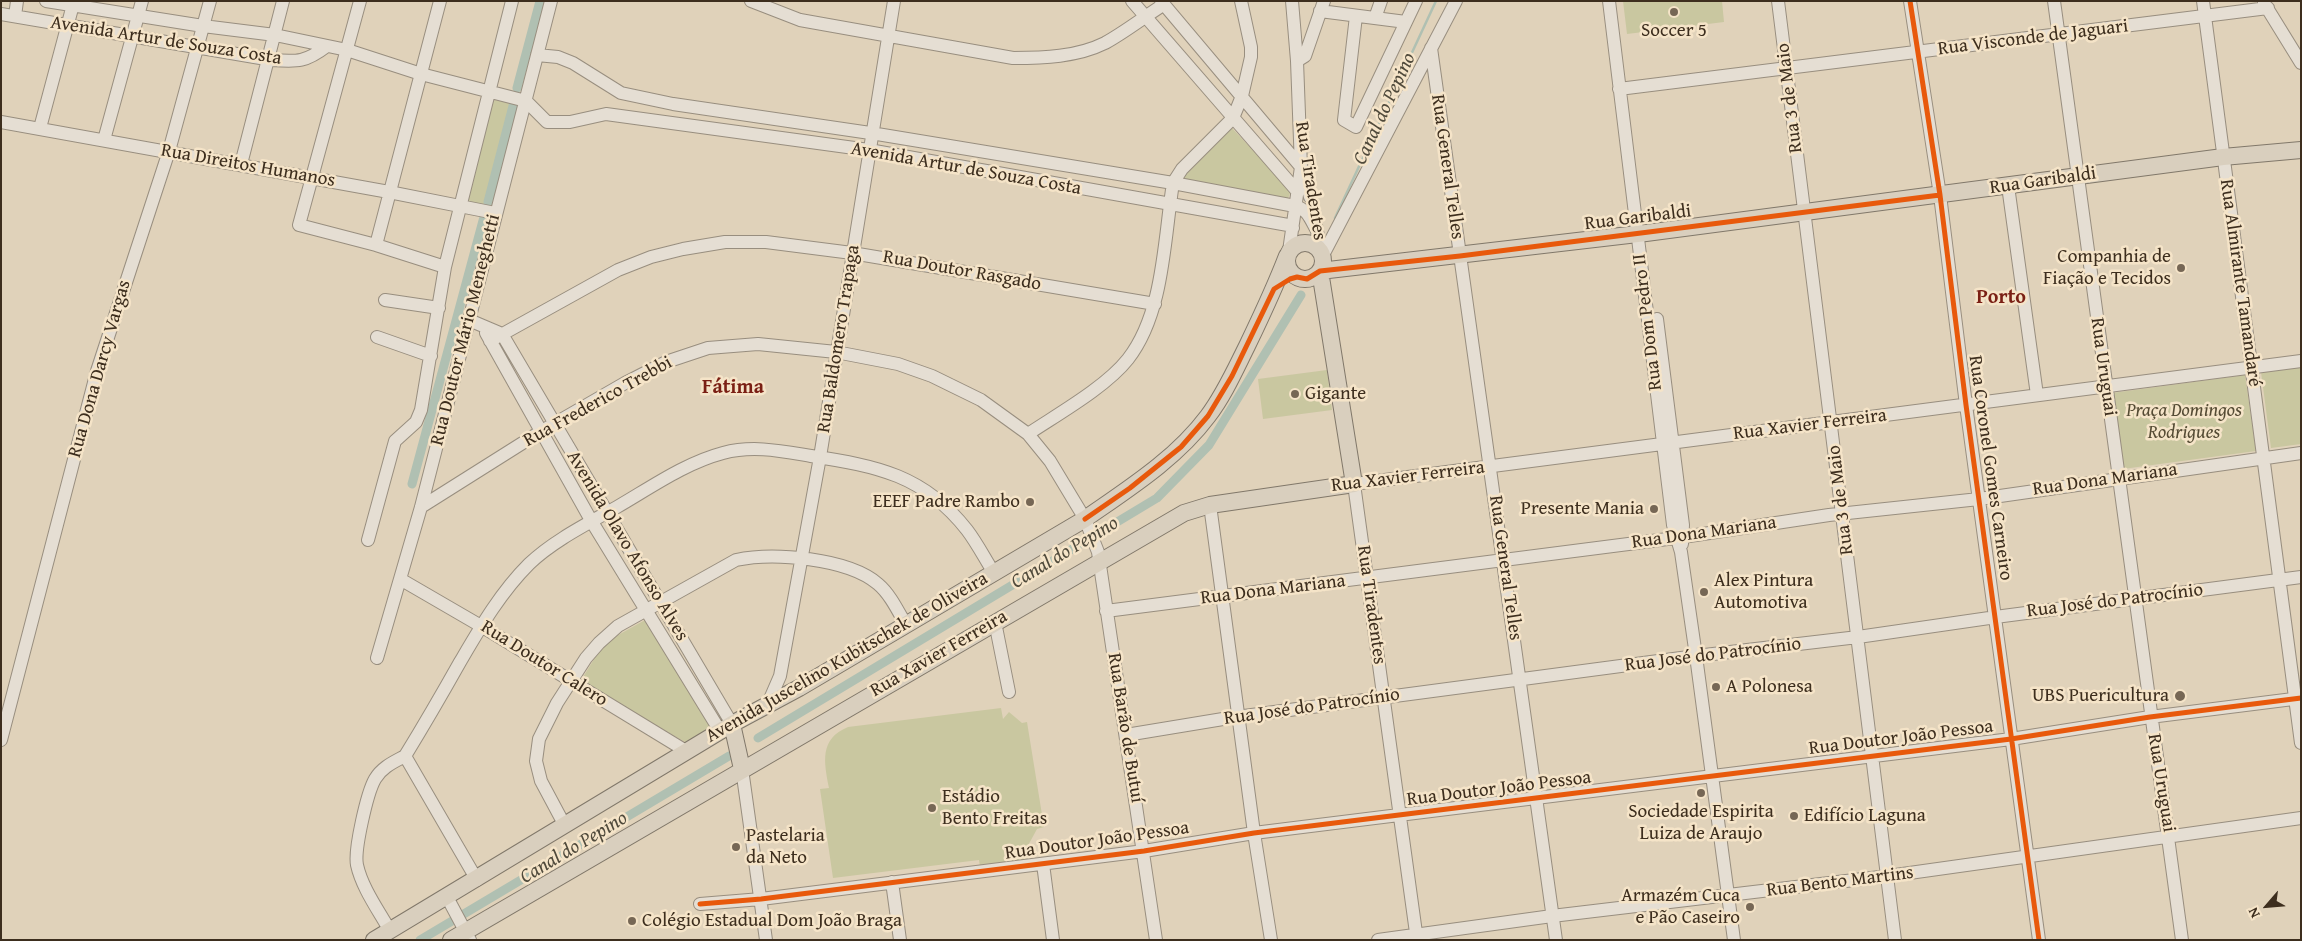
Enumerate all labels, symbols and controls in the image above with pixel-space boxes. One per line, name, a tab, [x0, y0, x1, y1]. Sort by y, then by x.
marker: Soccer 5	[1668, 6, 1680, 18]
street label: Avenida Artur de Souza Costa	[49, 11, 283, 71]
street label: Rua Visconde de Jaguari	[1936, 15, 2130, 61]
place label: Soccer 5	[1641, 20, 1707, 42]
street label: Rua 3 de Maio	[1772, 42, 1808, 154]
water label: Canal do Pepino	[1349, 49, 1421, 169]
street label: Rua General Telles	[1426, 93, 1468, 241]
street label: Rua Tiradentes	[1289, 120, 1331, 242]
street label: Avenida Artur de Souza Costa	[849, 138, 1083, 200]
street label: Rua Direitos Humanos	[159, 139, 337, 193]
street label: Rua Garibaldi	[1988, 162, 2098, 200]
street label: Rua Almirante Tamandaré	[2214, 178, 2266, 388]
street label: Rua Garibaldi	[1583, 200, 1693, 236]
street label: Rua Doutor Mário Meneghetti	[426, 212, 506, 448]
street label: Rua Baldomero Trapaga	[813, 243, 865, 435]
street label: Rua Doutor Rasgado	[881, 246, 1043, 296]
place label: Companhia de Fiação e Tecidos	[2043, 246, 2171, 290]
street label: Rua Dom Pedro II	[1628, 252, 1668, 392]
marker: Companhia de Fiação e Tecidos	[2175, 262, 2187, 274]
street label: Rua Dona Darcy Vargas	[64, 278, 136, 460]
district label: Porto	[1976, 286, 2026, 310]
street label: Rua Uruguai	[2085, 316, 2121, 418]
street label: Rua Frederico Trebbi	[520, 352, 676, 452]
street label: Rua Coronel Gomes Carneiro	[1963, 354, 2017, 582]
district label: Fátima	[702, 376, 764, 400]
place label: Gigante	[1305, 383, 1366, 405]
marker: Gigante	[1289, 388, 1301, 400]
park label: Praça Domingos Rodrigues	[2126, 400, 2242, 444]
street label: Rua Xavier Ferreira	[1732, 404, 1888, 446]
street label: Rua 3 de Maio	[1823, 444, 1859, 556]
street label: Avenida Olavo Afonso Alves	[561, 447, 693, 645]
street label: Rua Xavier Ferreira	[1330, 456, 1486, 498]
street label: Rua Dona Mariana	[2031, 459, 2179, 501]
place label: EEEF Padre Rambo	[873, 491, 1020, 513]
street label: Rua General Telles	[1484, 494, 1526, 642]
marker: EEEF Padre Rambo	[1024, 496, 1036, 508]
place label: Presente Mania	[1521, 498, 1644, 520]
marker: Presente Mania	[1648, 503, 1660, 515]
water label: Canal do Pepino	[1007, 512, 1123, 594]
street label: Rua Dona Mariana	[1630, 512, 1778, 554]
street label: Rua Tiradentes	[1351, 544, 1391, 666]
street label: Avenida Juscelino Kubitschek de Oliveira	[702, 568, 992, 748]
street label: Rua Dona Mariana	[1199, 570, 1347, 610]
place label: Alex Pintura Automotiva	[1714, 570, 1813, 614]
street label: Rua José do Patrocínio	[2026, 579, 2204, 623]
marker: Alex Pintura Automotiva	[1698, 586, 1710, 598]
street label: Rua Xavier Ferreira	[866, 606, 1012, 702]
street label: Rua Doutor Calero	[476, 616, 612, 712]
street label: Rua José do Patrocínio	[1624, 633, 1802, 677]
street label: Rua Barão de Butuí	[1102, 651, 1148, 805]
place label: A Polonesa	[1726, 676, 1813, 698]
marker: A Polonesa	[1710, 681, 1722, 693]
street label: Rua José do Patrocínio	[1223, 683, 1401, 731]
place label: UBS Puericultura	[2032, 685, 2169, 707]
marker: UBS Puericultura	[2173, 689, 2187, 703]
street label: Rua Doutor João Pessoa	[1807, 715, 1995, 761]
street label: Rua Uruguai	[2142, 732, 2180, 834]
street label: Rua Doutor João Pessoa	[1405, 766, 1593, 812]
place label: Estádio Bento Freitas	[942, 786, 1047, 830]
marker: Sociedade Espirita Luiza de Araujo	[1695, 787, 1707, 799]
place label: Sociedade Espirita Luiza de Araujo	[1628, 801, 1774, 845]
marker: Estádio Bento Freitas	[926, 802, 938, 814]
place label: Edifício Laguna	[1804, 805, 1926, 827]
water label: Canal do Pepino	[516, 807, 632, 889]
marker: Edifício Laguna	[1788, 810, 1800, 822]
street label: Rua Doutor João Pessoa	[1003, 817, 1191, 865]
place label: Pastelaria da Neto	[746, 825, 825, 869]
marker: Pastelaria da Neto	[730, 841, 742, 853]
street label: Rua Bento Martins	[1765, 862, 1915, 902]
north arrow	[2242, 881, 2292, 931]
place label: Armazém Cuca e Pão Caseiro	[1621, 885, 1740, 929]
marker: Armazém Cuca e Pão Caseiro	[1744, 901, 1756, 913]
text: N	[2243, 904, 2265, 922]
place label: Colégio Estadual Dom João Braga	[642, 910, 902, 932]
marker: Colégio Estadual Dom João Braga	[626, 915, 638, 927]

